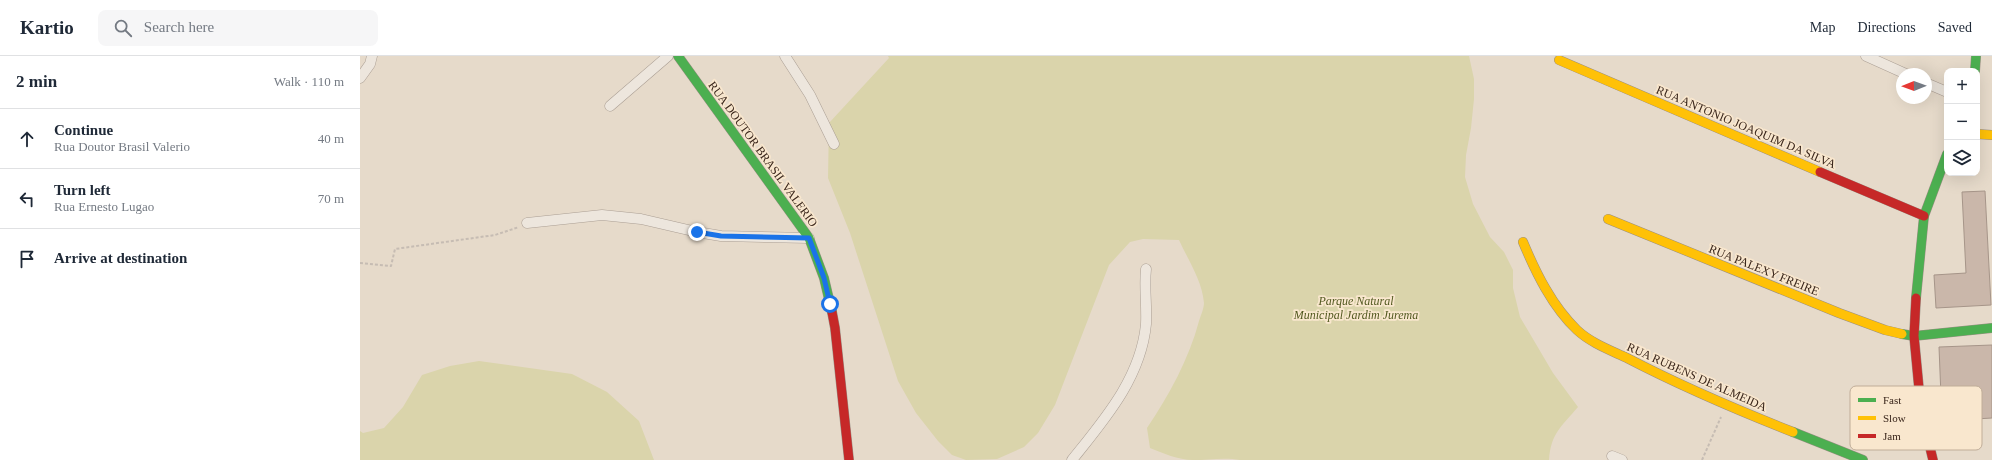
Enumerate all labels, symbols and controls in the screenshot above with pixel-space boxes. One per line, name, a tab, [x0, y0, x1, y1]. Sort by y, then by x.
search box	[98, 10, 378, 46]
text: Kartio	[20, 17, 74, 38]
icon: search	[112, 17, 134, 39]
text: Search here	[144, 19, 214, 35]
text: Map	[1810, 20, 1835, 35]
text: Directions	[1857, 20, 1916, 35]
text: Saved	[1938, 20, 1972, 35]
north arrow	[1896, 68, 1932, 104]
map controls	[1944, 68, 1980, 176]
button: +	[1944, 68, 1980, 104]
text: 2 min	[16, 72, 57, 91]
text: Walk · 110 m	[274, 74, 344, 89]
street label: RUA DOUTOR BRASIL VALERIO	[705, 78, 821, 230]
street label: RUA ANTONIO JOAQUIM DA SILVA	[1654, 83, 1838, 171]
button: −	[1944, 104, 1980, 140]
text: Continue	[54, 122, 113, 138]
icon: ahead	[16, 128, 38, 150]
text: 40 m	[318, 131, 344, 146]
text: Rua Doutor Brasil Valerio	[54, 139, 190, 154]
button: layers	[1944, 140, 1980, 176]
text: Turn left	[54, 182, 111, 198]
icon: left	[16, 188, 38, 210]
text: 70 m	[318, 191, 344, 206]
text: Rua Ernesto Lugao	[54, 199, 154, 214]
route end	[688, 223, 706, 241]
street label: RUA PALEXY FREIRE	[1707, 241, 1821, 299]
icon: arrive	[16, 248, 38, 270]
text: Arrive at destination	[54, 250, 187, 266]
park label: Parque Natural Municipal Jardim Jurema	[1293, 294, 1418, 322]
route start	[821, 295, 839, 313]
street label: RUA RUBENS DE ALMEIDA	[1625, 340, 1769, 414]
legend	[1850, 386, 1982, 450]
text: Fast	[1883, 394, 1901, 406]
text: Slow	[1883, 412, 1906, 424]
text: Jam	[1883, 430, 1901, 442]

